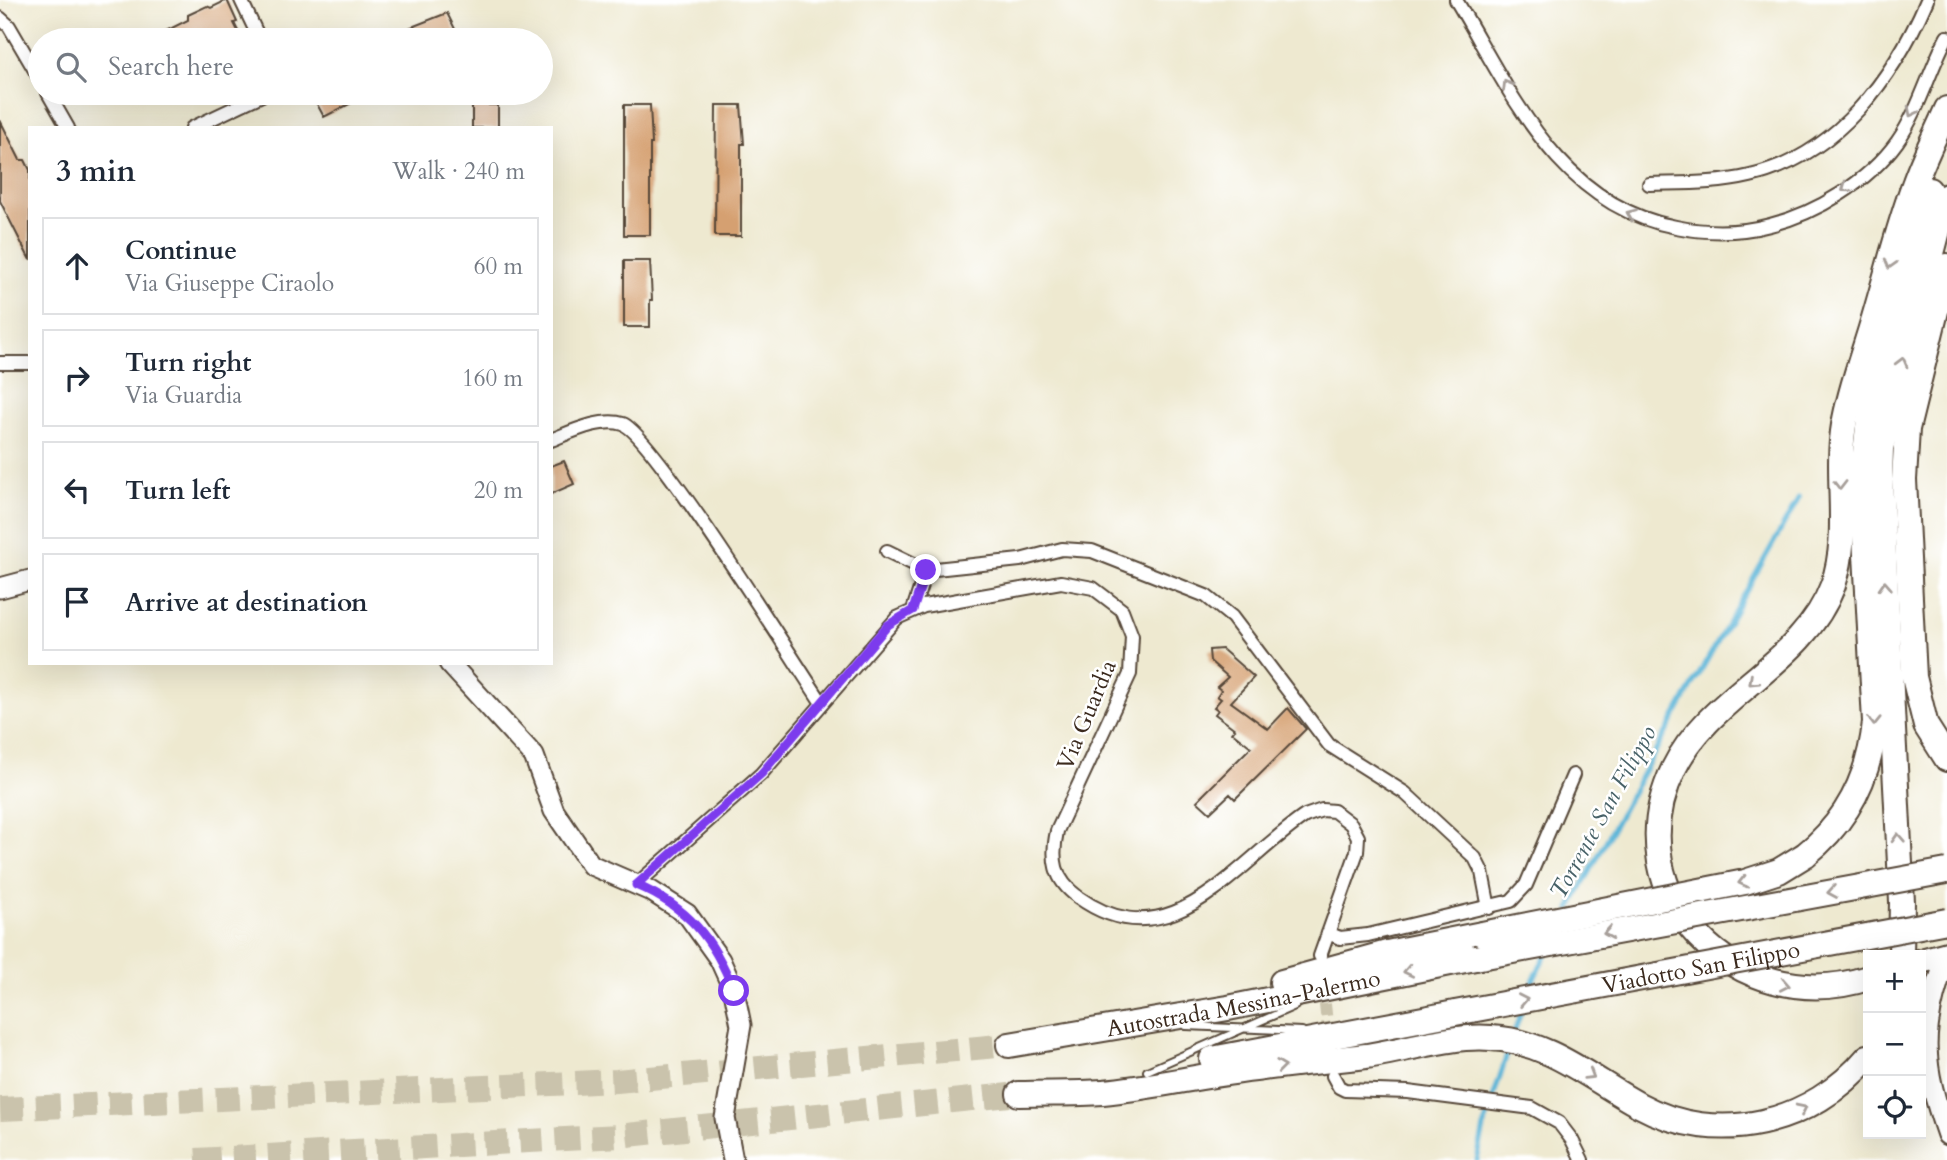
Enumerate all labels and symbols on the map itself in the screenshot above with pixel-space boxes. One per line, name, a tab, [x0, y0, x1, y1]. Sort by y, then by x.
one-way arrow	[1503, 80, 1516, 93]
one-way arrow	[1907, 105, 1921, 117]
one-way arrow	[1842, 180, 1854, 192]
one-way arrow	[1626, 209, 1638, 223]
one-way arrow	[1884, 258, 1899, 270]
one-way arrow	[1894, 356, 1908, 368]
one-way arrow	[1832, 480, 1848, 491]
route end	[910, 554, 941, 585]
one-way arrow	[1878, 581, 1893, 592]
street label: Via Guardia	[1049, 655, 1124, 775]
one-way arrow	[1748, 673, 1761, 686]
one-way arrow	[1866, 716, 1882, 727]
water label: Torrente San Filippo	[1542, 720, 1665, 905]
one-way arrow	[1891, 832, 1906, 843]
one-way arrow	[1737, 873, 1749, 888]
one-way arrow	[1826, 883, 1838, 898]
one-way arrow	[1602, 925, 1614, 940]
street label: Viadotto San Filippo	[1599, 934, 1802, 1001]
street label: Autostrada Messina-Palermo	[1104, 963, 1383, 1044]
one-way arrow	[1402, 963, 1414, 978]
route start	[718, 975, 749, 1006]
one-way arrow	[1779, 977, 1791, 992]
one-way arrow	[1516, 994, 1528, 1009]
one-way arrow	[1275, 1058, 1287, 1073]
one-way arrow	[1582, 1066, 1595, 1079]
one-way arrow	[1795, 1103, 1807, 1117]

